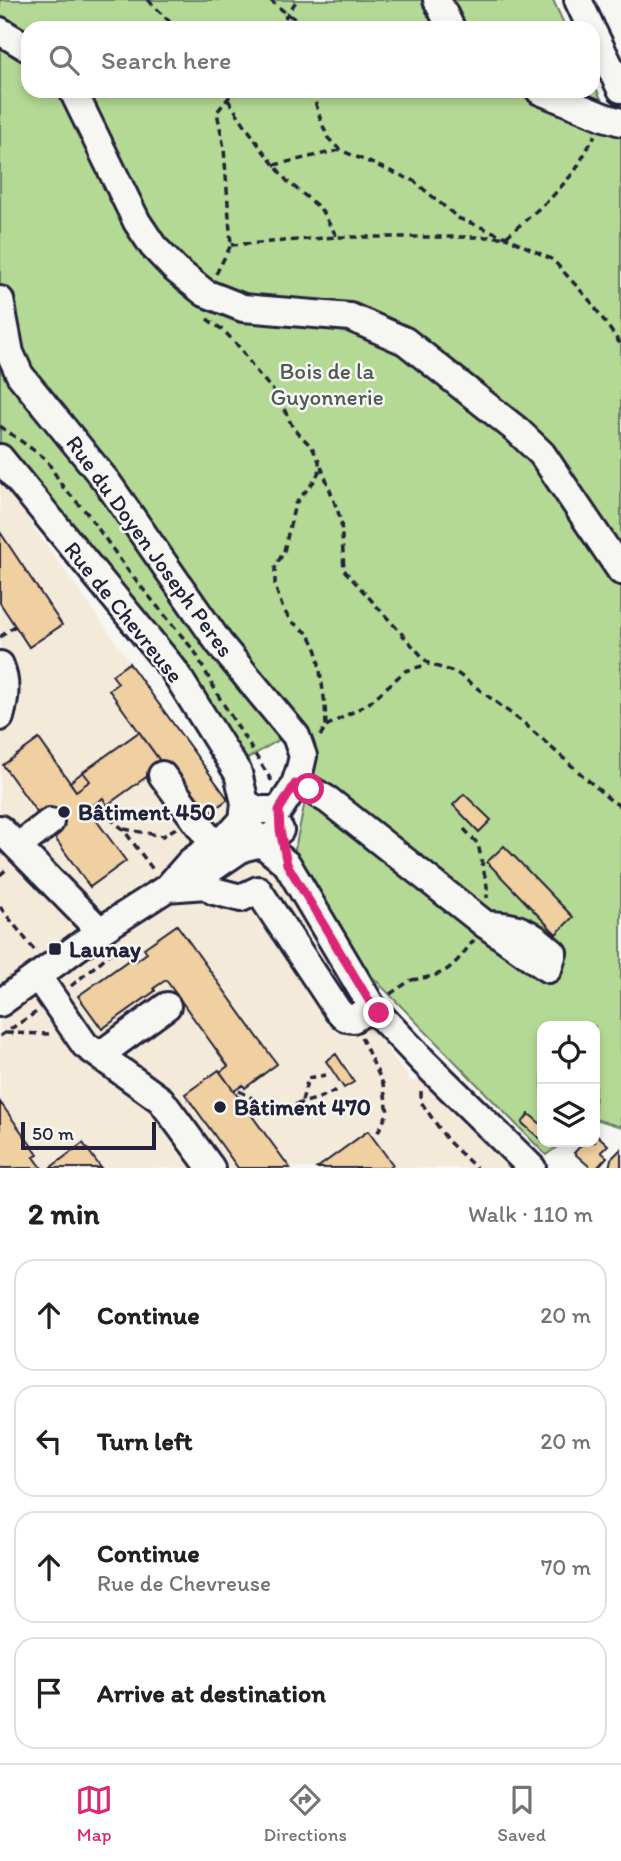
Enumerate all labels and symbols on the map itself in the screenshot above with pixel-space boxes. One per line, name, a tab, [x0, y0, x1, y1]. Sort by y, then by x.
park label: Bois de la Guyonnerie	[270, 357, 384, 411]
street label: Rue du Doyen Joseph Peres	[60, 430, 240, 662]
street label: Rue de Chevreuse	[58, 536, 190, 688]
route start	[293, 773, 324, 804]
place label: Bâtiment 450	[78, 798, 216, 826]
marker: Bâtiment 450	[56, 804, 72, 820]
place label: Launay	[69, 935, 141, 963]
marker: Launay	[47, 941, 63, 957]
route end	[363, 997, 394, 1028]
place label: Bâtiment 470	[234, 1093, 371, 1121]
marker: Bâtiment 470	[212, 1099, 228, 1115]
scale bar	[21, 1119, 156, 1151]

